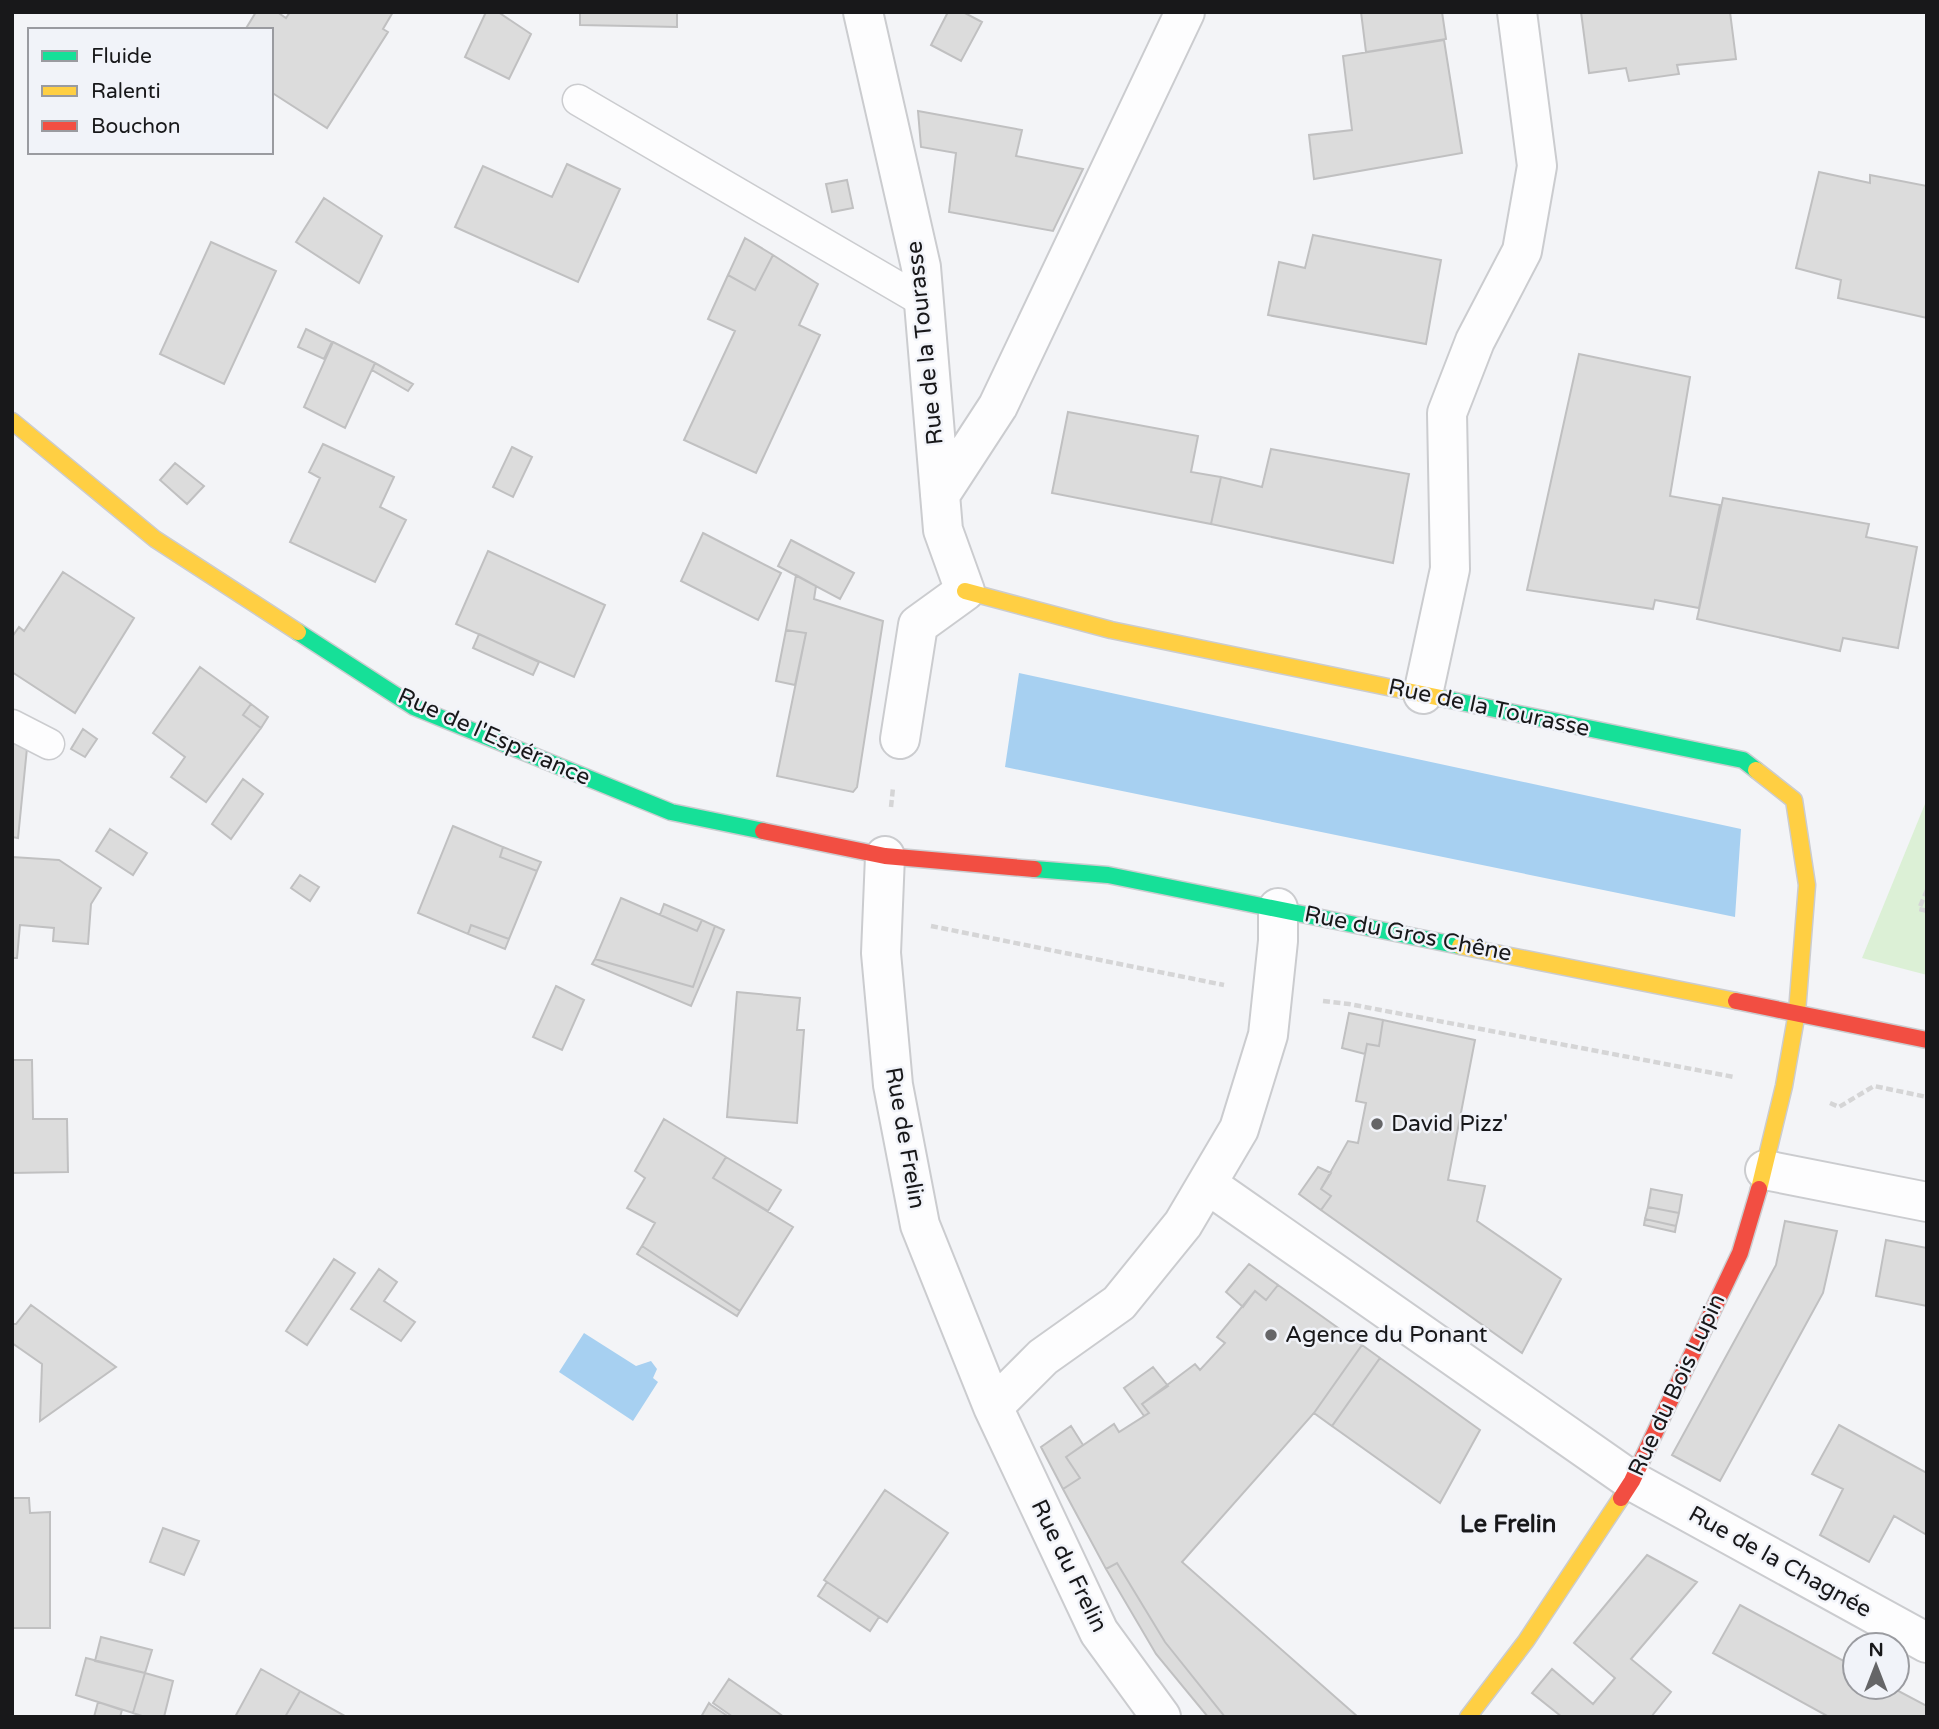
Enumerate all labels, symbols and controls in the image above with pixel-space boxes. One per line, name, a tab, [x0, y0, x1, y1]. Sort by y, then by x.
legend	[28, 28, 273, 154]
text: Fluide	[91, 44, 152, 69]
text: Ralenti	[91, 79, 161, 104]
text: Bouchon	[91, 114, 181, 139]
street label: Rue de la Tourasse	[900, 240, 950, 446]
street label: Rue de la Tourasse	[1386, 673, 1592, 743]
street label: Rue de l'Espérance	[393, 682, 595, 792]
street label: Rue du Gros Chêne	[1302, 900, 1514, 968]
street label: Rue de Frelin	[879, 1065, 931, 1211]
place label: David Pizz'	[1391, 1110, 1508, 1138]
marker: David Pizz'	[1369, 1116, 1385, 1132]
street label: Rue du Bois Lupin	[1622, 1289, 1732, 1481]
place label: Agence du Ponant	[1285, 1321, 1488, 1349]
marker: Agence du Ponant	[1263, 1327, 1279, 1343]
street label: Rue du Frelin	[1025, 1495, 1113, 1637]
street label: Rue de la Chagnée	[1684, 1500, 1876, 1624]
district label: Le Frelin	[1460, 1510, 1556, 1539]
north arrow	[1841, 1631, 1911, 1701]
text: N	[1868, 1639, 1884, 1661]

